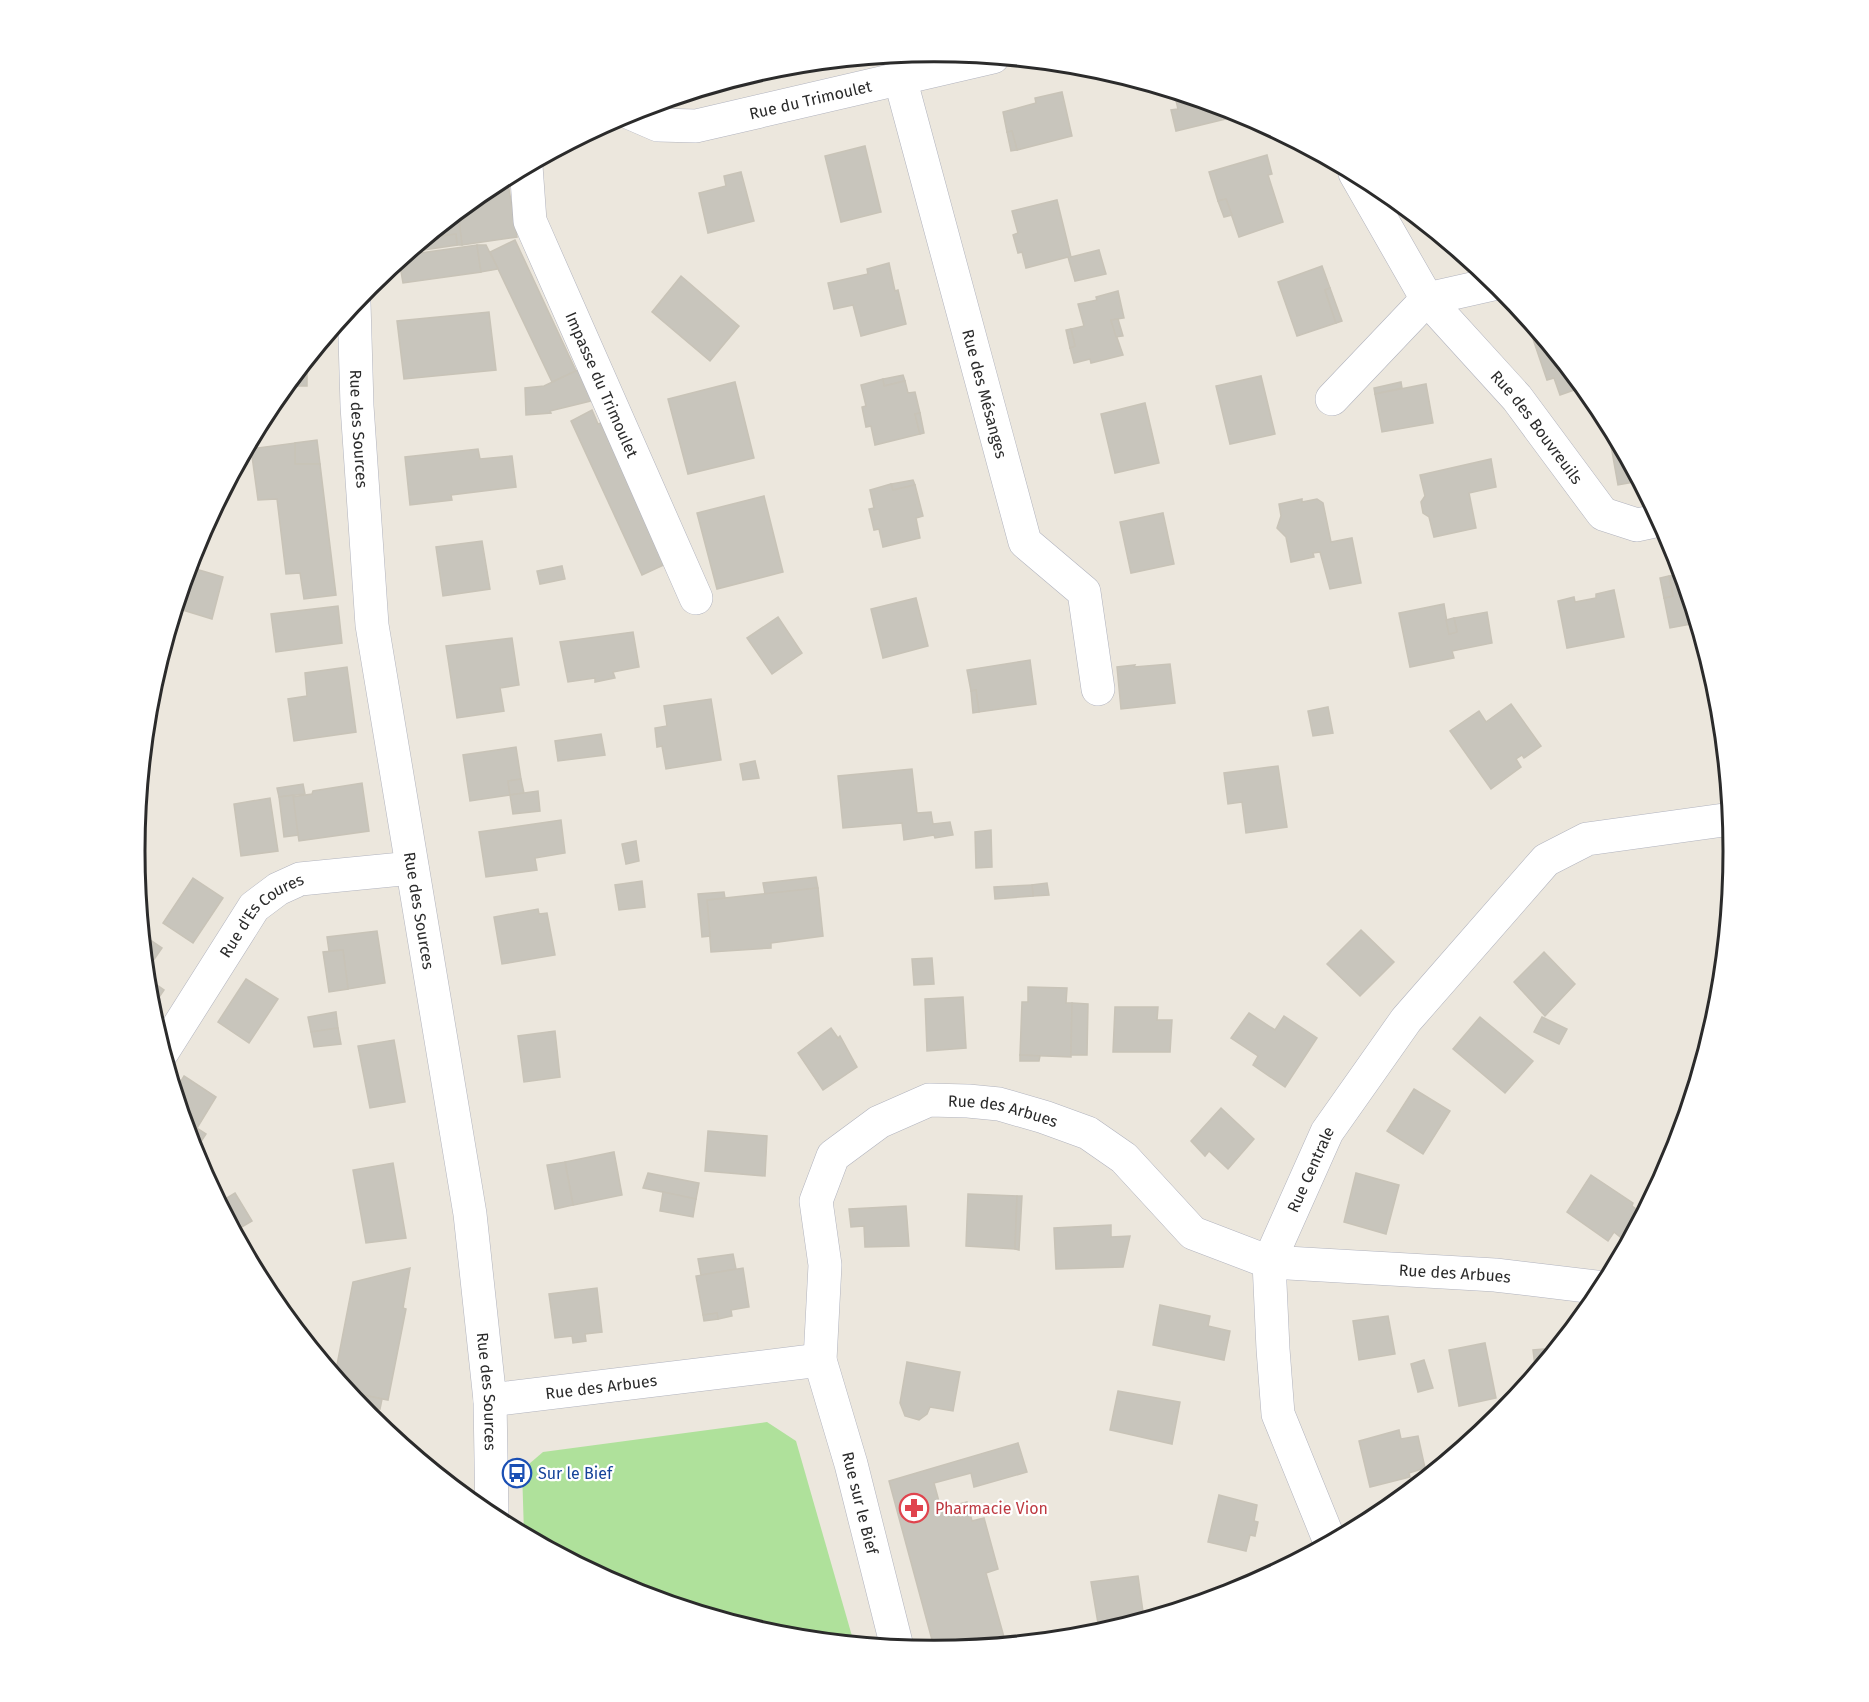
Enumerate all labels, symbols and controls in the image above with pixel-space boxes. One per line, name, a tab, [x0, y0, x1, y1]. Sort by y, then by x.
street label: Rue du Trimoulet	[747, 76, 874, 123]
street label: Impasse du Trimoulet	[562, 309, 643, 461]
street label: Rue des Mésanges	[959, 327, 1012, 460]
street label: Rue des Bouvreuils	[1487, 366, 1587, 488]
street label: Rue des Sources	[346, 369, 372, 489]
street label: Rue des Sources	[400, 850, 439, 971]
street label: Rue d'Es Coures	[215, 869, 306, 961]
street label: Rue des Arbues	[948, 1091, 1061, 1131]
street label: Rue Centrale	[1283, 1122, 1338, 1215]
street label: Rue des Arbues	[1398, 1260, 1512, 1286]
street label: Rue des Sources	[473, 1331, 500, 1451]
street label: Rue des Arbues	[544, 1370, 658, 1403]
street label: Rue sur le Bief	[838, 1450, 882, 1558]
bus stop icon: Sur le Bief	[501, 1457, 533, 1489]
place label: Sur le Bief	[538, 1464, 614, 1483]
pharmacy icon: Pharmacie Vion	[898, 1492, 930, 1524]
place label: Pharmacie Vion	[935, 1499, 1048, 1518]

